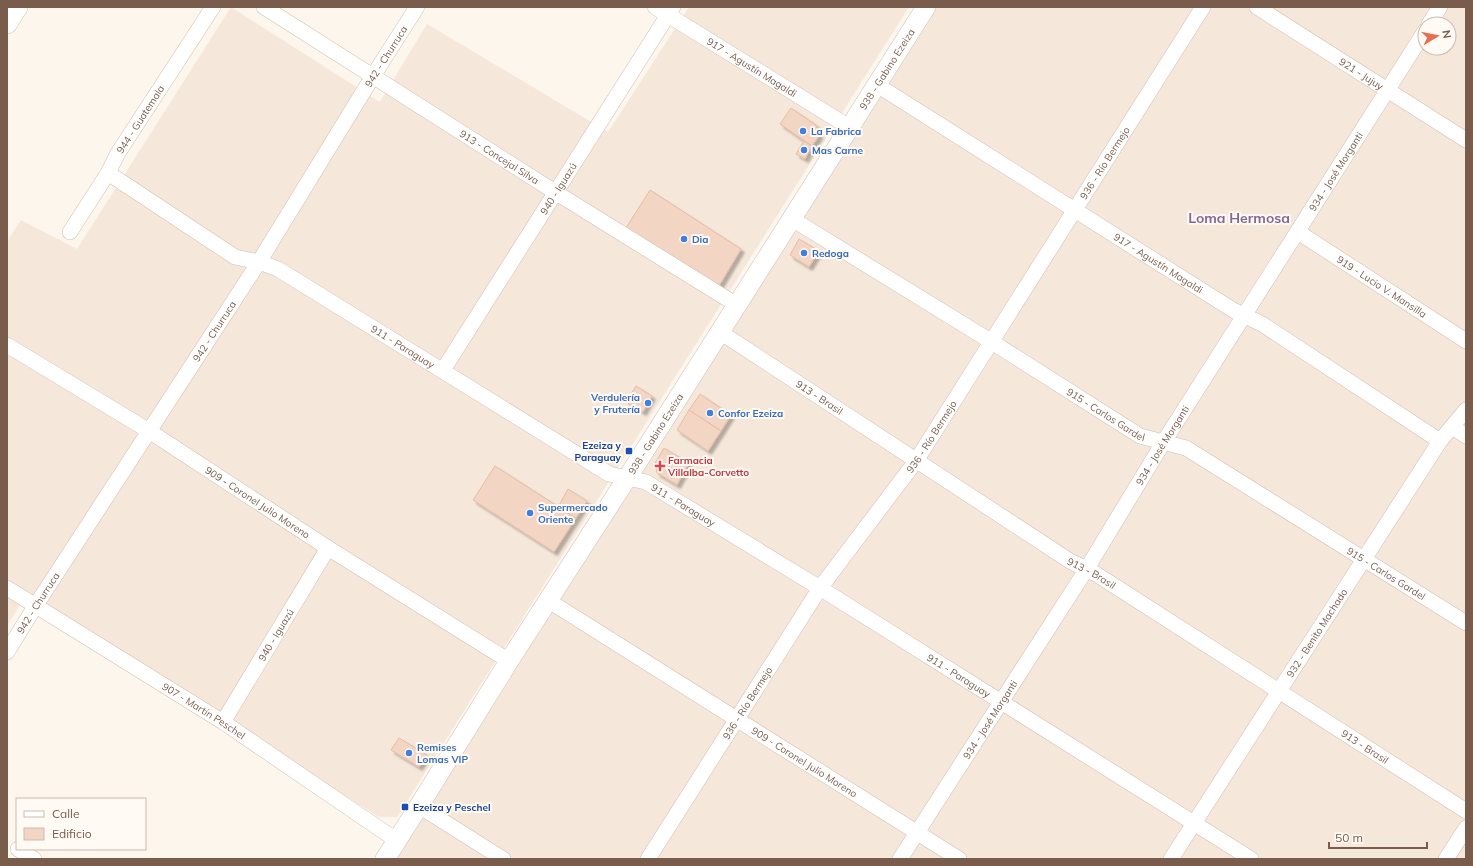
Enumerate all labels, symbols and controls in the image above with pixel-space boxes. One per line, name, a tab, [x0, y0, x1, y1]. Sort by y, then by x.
north arrow	[1417, 16, 1457, 56]
street label: 942 - Churruca	[362, 23, 410, 89]
street label: 938 - Gabino Ezeiza	[857, 26, 918, 112]
text: N	[1439, 29, 1454, 40]
street label: 917 - Agustín Magaldi	[704, 35, 799, 100]
street label: 921 - Jujuy	[1337, 55, 1387, 93]
street label: 944 - Guatemala	[114, 83, 167, 156]
street label: 936 - Río Bermejo	[1077, 124, 1133, 202]
place label: La Fabrica	[811, 125, 861, 138]
marker: La Fabrica	[798, 126, 808, 136]
street label: 913 - Concejal Silva	[457, 127, 541, 187]
street label: 934 - José Morganti	[1306, 130, 1366, 214]
place label: Mas Carne	[812, 144, 863, 157]
marker: Mas Carne	[799, 145, 809, 155]
street label: 940 - Iguazú	[537, 160, 580, 217]
district label: Loma Hermosa	[1188, 209, 1290, 227]
street label: 917 - Agustín Magaldi	[1111, 230, 1205, 296]
place label: Dia	[692, 233, 708, 246]
marker: Dia	[679, 234, 689, 244]
place label: Redoga	[812, 247, 849, 260]
marker: Redoga	[799, 248, 809, 258]
street label: 919 - Lucio V. Mansilla	[1334, 253, 1429, 321]
street label: 942 - Churruca	[190, 298, 239, 364]
street label: 911 - Paraguay	[368, 322, 438, 372]
street label: 913 - Brasil	[793, 377, 845, 418]
street label: 915 - Carlos Gardel	[1064, 385, 1146, 444]
place label: Verdulería y Frutería	[590, 391, 640, 416]
street label: 938 - Gabino Ezeiza	[625, 391, 686, 477]
marker: Verdulería y Frutería	[643, 398, 653, 408]
street label: 936 - Río Bermejo	[903, 398, 960, 476]
street label: 934 - José Morganti	[1133, 403, 1192, 488]
place label: Confor Ezeiza	[718, 407, 783, 420]
marker: Confor Ezeiza	[705, 408, 715, 418]
place label: Ezeiza y Paraguay	[575, 439, 622, 464]
marker: Ezeiza y Paraguay	[624, 446, 634, 456]
place label: Farmacia Villalba-Corvetto	[667, 454, 749, 479]
marker: Farmacia Villalba-Corvetto	[655, 461, 665, 471]
street label: 909 - Coronel Julio Moreno	[203, 464, 313, 542]
street label: 911 - Paraguay	[649, 481, 718, 530]
place label: Supermercado Oriente	[538, 501, 608, 526]
marker: Supermercado Oriente	[525, 508, 535, 518]
street label: 915 - Carlos Gardel	[1344, 544, 1428, 603]
street label: 913 - Brasil	[1065, 555, 1118, 592]
street label: 942 - Churruca	[14, 570, 62, 636]
street label: 932 - Benito Machado	[1284, 586, 1350, 680]
street label: 940 - Iguazú	[255, 606, 297, 664]
street label: 911 - Paraguay	[924, 651, 993, 701]
street label: 936 - Río Bermejo	[720, 664, 776, 742]
street label: 934 - José Morganti	[960, 678, 1020, 762]
street label: 907 - Martín Peschel	[160, 680, 248, 742]
street label: 909 - Coronel Julio Moreno	[749, 724, 860, 801]
street label: 913 - Brasil	[1339, 727, 1391, 767]
place label: Remises Lomas VIP	[417, 741, 468, 766]
marker: Remises Lomas VIP	[404, 748, 414, 758]
legend	[16, 798, 146, 850]
place label: Ezeiza y Peschel	[413, 801, 491, 814]
marker: Ezeiza y Peschel	[400, 802, 410, 812]
text: Calle	[52, 806, 79, 821]
scale bar	[1329, 824, 1427, 850]
text: Edificio	[52, 826, 92, 841]
text: 50 m	[1335, 830, 1363, 845]

